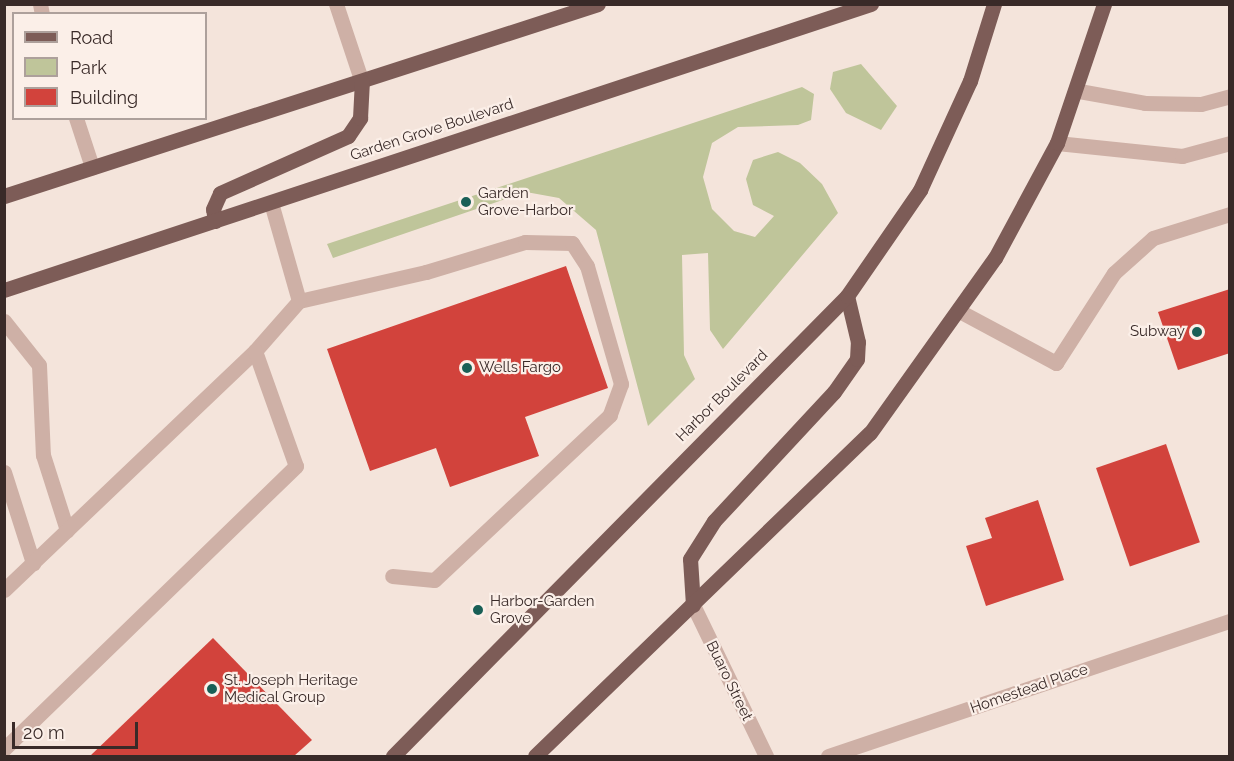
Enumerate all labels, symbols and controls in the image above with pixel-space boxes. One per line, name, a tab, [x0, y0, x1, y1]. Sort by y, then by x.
legend	[12, 12, 207, 120]
text: Road	[70, 27, 113, 48]
text: Park	[70, 57, 107, 78]
text: Building	[70, 87, 138, 108]
street label: Garden Grove Boulevard	[348, 95, 516, 165]
place label: Garden Grove-Harbor	[478, 184, 573, 219]
marker: Garden Grove-Harbor	[459, 195, 473, 209]
place label: Subway	[1130, 323, 1185, 341]
marker: Subway	[1190, 325, 1204, 339]
street label: Harbor Boulevard	[672, 346, 772, 446]
place label: Wells Fargo	[479, 359, 561, 377]
marker: Wells Fargo	[460, 361, 474, 375]
place label: Harbor-Garden Grove	[490, 592, 595, 627]
marker: Harbor-Garden Grove	[471, 603, 485, 617]
street label: Buaro Street	[702, 638, 756, 724]
street label: Homestead Place	[968, 660, 1090, 718]
place label: St. Joseph Heritage Medical Group	[224, 671, 358, 706]
marker: St. Joseph Heritage Medical Group	[205, 682, 219, 696]
scale bar	[15, 710, 141, 748]
text: 20 m	[23, 722, 65, 743]

